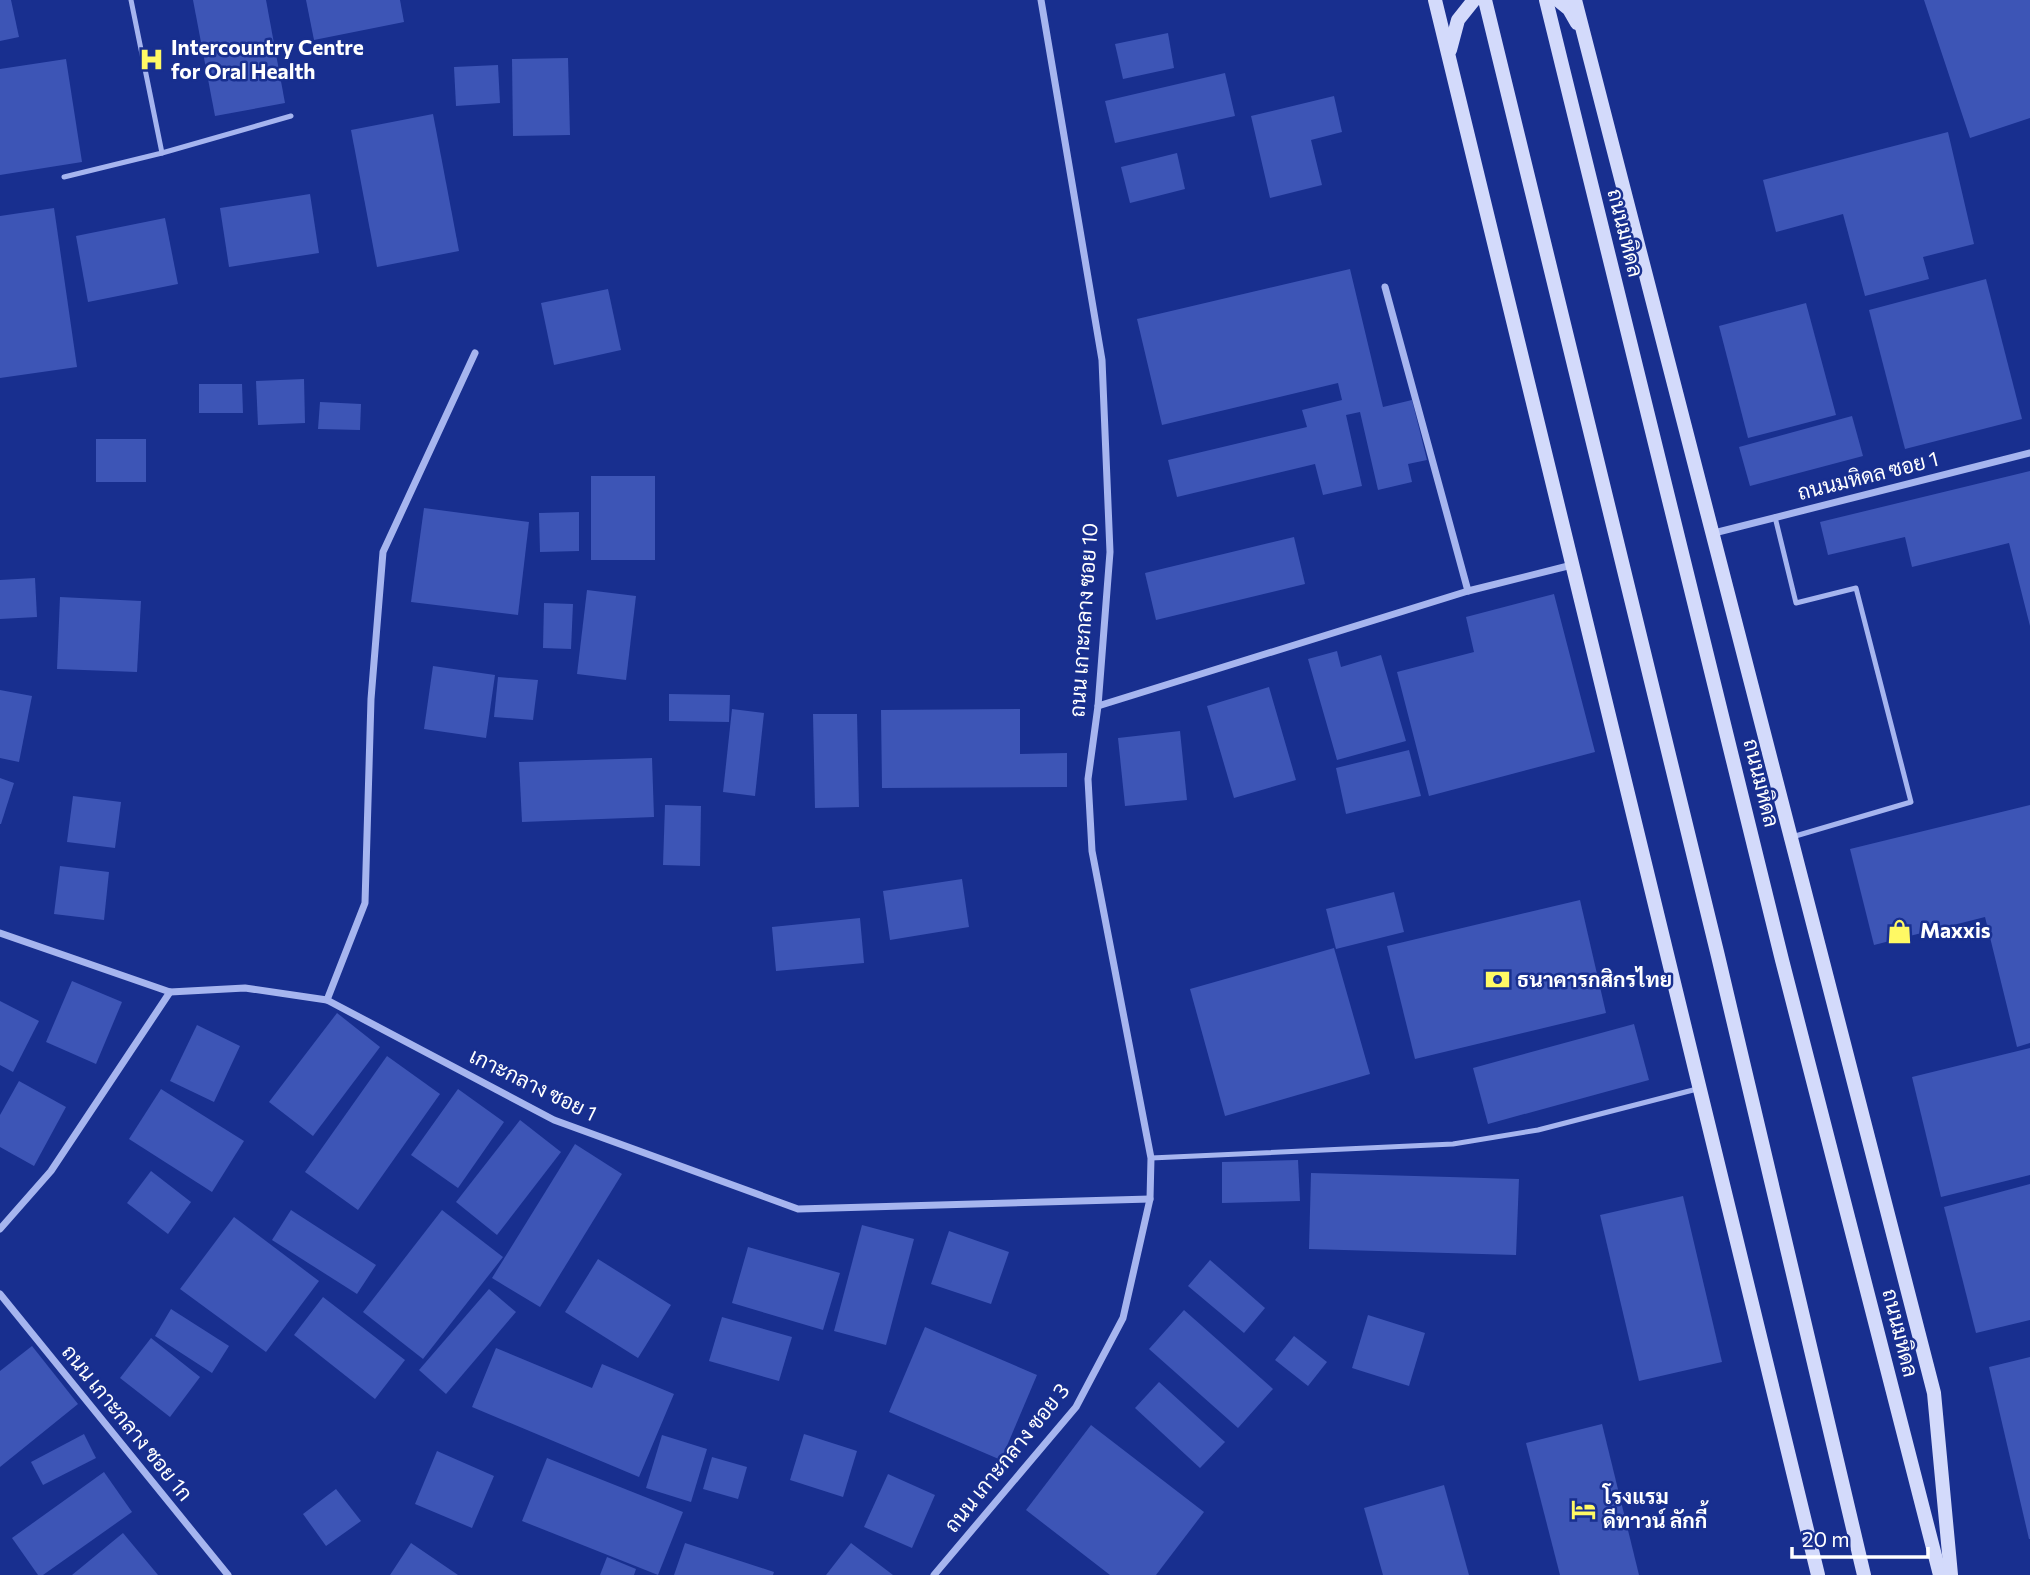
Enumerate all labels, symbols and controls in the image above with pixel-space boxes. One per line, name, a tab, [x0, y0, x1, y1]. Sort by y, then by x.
place label: Intercountry Centre for Oral Health	[171, 34, 364, 83]
hospital icon: Intercountry Centre for Oral Health	[137, 46, 165, 74]
street label: ถนนมหิดล	[1603, 186, 1649, 279]
street label: ถนนมหิดล ซอย 1	[1795, 445, 1941, 504]
street label: ถนน เกาะกลาง ซอย 10	[1063, 522, 1102, 718]
street label: ถนนมหิดล	[1739, 736, 1785, 829]
shop icon: Maxxis	[1886, 917, 1914, 945]
place label: Maxxis	[1920, 917, 1991, 942]
bank icon: ธนาคารกสิกรไทย	[1483, 966, 1511, 994]
place label: ธนาคารกสิกรไทย	[1517, 966, 1672, 991]
street label: เกาะกลาง ซอย 1	[466, 1042, 601, 1125]
street label: ถนนมหิดล	[1878, 1286, 1924, 1379]
street label: ถนน เกาะกลาง ซอย 1ก	[58, 1339, 199, 1505]
street label: ถนน เกาะกลาง ซอย 3	[938, 1378, 1074, 1537]
place label: โรงแรม ดีทาวน์ ลักกี้	[1601, 1483, 1710, 1532]
hotel icon: โรงแรม ดีทาวน์ ลักกี้	[1569, 1495, 1597, 1523]
scale bar	[1792, 1516, 1928, 1560]
text: 20 m	[1802, 1526, 1850, 1551]

